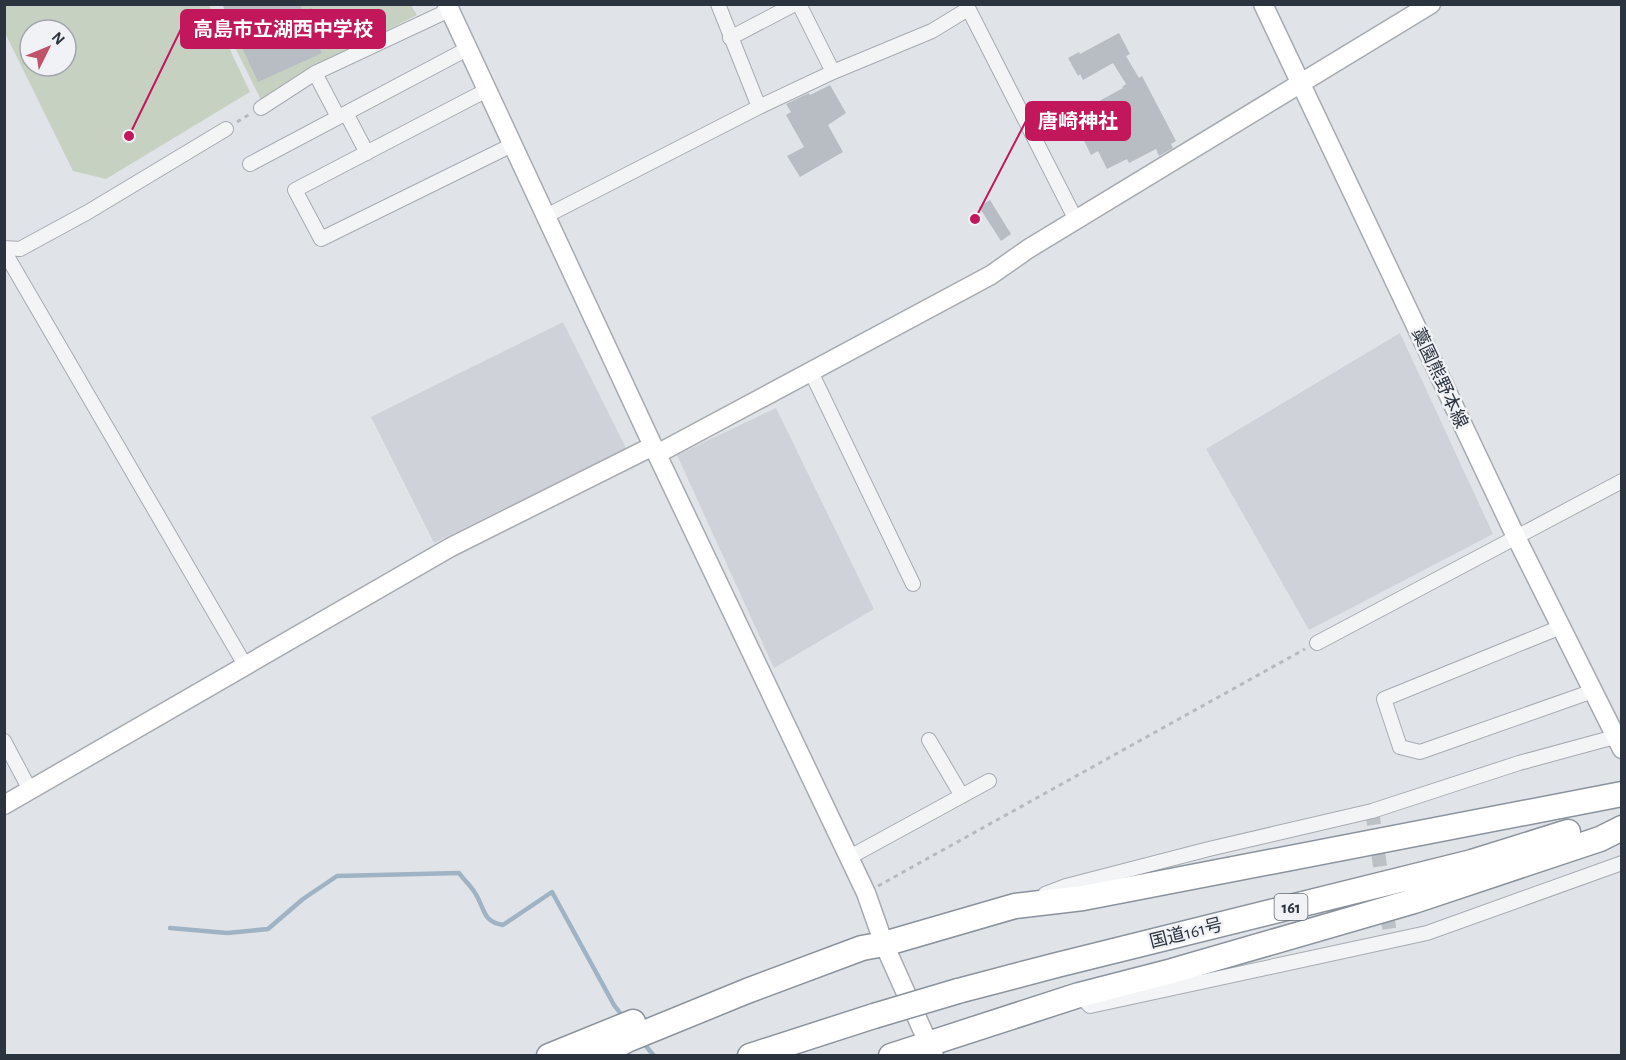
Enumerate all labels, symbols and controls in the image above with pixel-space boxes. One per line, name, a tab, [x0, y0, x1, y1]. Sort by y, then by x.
callout: 高島市立湖西中学校	[181, 10, 385, 48]
north arrow	[18, 18, 78, 78]
text: 高島市立湖西中学校	[193, 18, 373, 40]
text: N	[49, 29, 68, 48]
callout: 唐崎神社	[1026, 102, 1130, 140]
text: 唐崎神社	[1038, 110, 1118, 132]
street label: 藁園熊野本線	[1408, 325, 1472, 431]
road number: 161	[1274, 894, 1308, 920]
street label: 国道161号	[1147, 914, 1225, 952]

